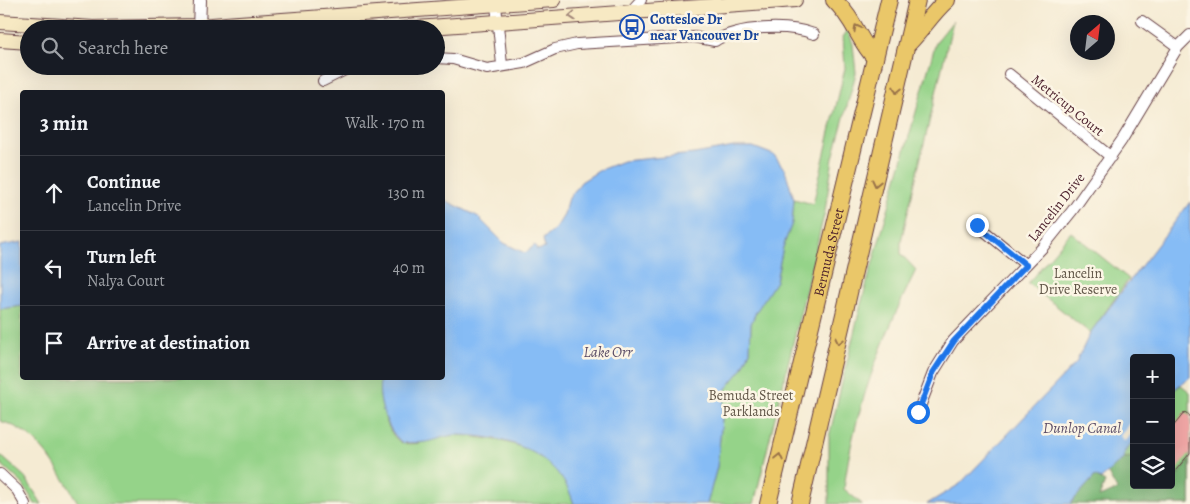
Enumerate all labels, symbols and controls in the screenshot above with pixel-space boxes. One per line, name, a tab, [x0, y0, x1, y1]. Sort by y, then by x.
place label: Cottesloe Dr near Vancouver Dr	[650, 10, 759, 45]
one-way arrow	[567, 11, 575, 22]
bus stop icon: Cottesloe Dr near Vancouver Dr	[619, 14, 645, 40]
north arrow	[1070, 15, 1115, 60]
search box	[20, 20, 445, 75]
one-way arrow	[853, 24, 863, 33]
icon: search	[38, 34, 66, 62]
text: Search here	[78, 35, 168, 61]
street label: Metricup Court	[1027, 70, 1108, 141]
one-way arrow	[892, 85, 903, 94]
text: 3 min	[40, 109, 88, 137]
text: Walk · 170 m	[345, 112, 425, 134]
text: Continue	[87, 169, 161, 195]
street label: Lancelin Drive	[1024, 169, 1089, 246]
icon: ahead	[40, 179, 68, 207]
one-way arrow	[871, 179, 882, 188]
text: 130 m	[388, 182, 425, 204]
text: Lancelin Drive	[87, 195, 181, 217]
street label: Bermuda Street	[809, 206, 849, 298]
route end	[966, 214, 989, 237]
text: Turn left	[87, 244, 156, 270]
icon: left	[40, 254, 68, 282]
text: 40 m	[393, 257, 425, 279]
park label: Lancelin Drive Reserve	[1039, 264, 1117, 299]
text: Nalya Court	[87, 270, 165, 292]
icon: arrive	[40, 329, 68, 357]
text: Arrive at destination	[87, 330, 250, 356]
one-way arrow	[834, 337, 845, 346]
water label: Lake Orr	[584, 342, 633, 362]
map controls	[1130, 354, 1175, 489]
button: +	[1130, 354, 1175, 399]
park label: Bemuda Street Parklands	[709, 386, 794, 421]
button: −	[1130, 399, 1175, 444]
route start	[907, 401, 930, 424]
water label: Dunlop Canal	[1043, 418, 1121, 438]
button: layers	[1130, 444, 1175, 489]
one-way arrow	[773, 452, 784, 461]

